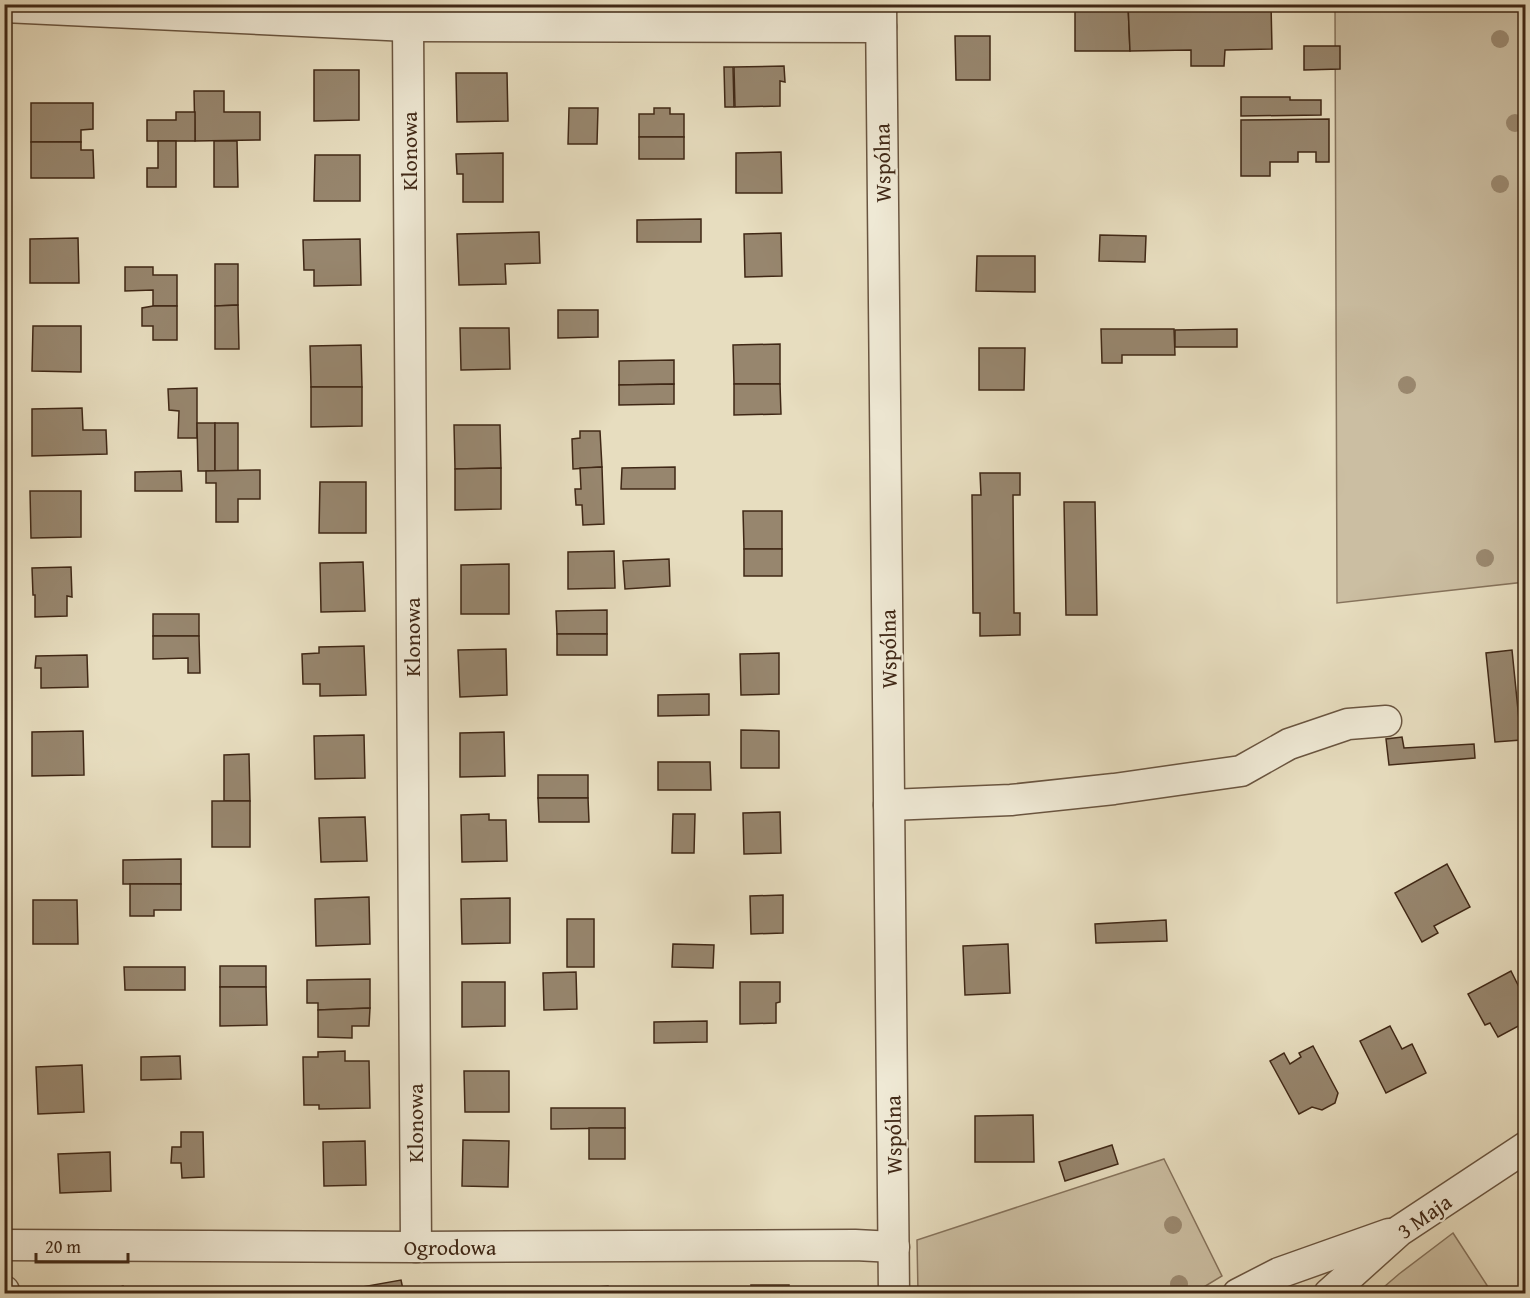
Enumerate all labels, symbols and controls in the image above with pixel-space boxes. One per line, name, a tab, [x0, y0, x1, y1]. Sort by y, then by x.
street label: Klonowa	[393, 111, 425, 191]
street label: Wspólna	[865, 122, 899, 203]
street label: Klonowa	[396, 597, 428, 677]
street label: Wspólna	[871, 608, 905, 689]
street label: Klonowa	[399, 1083, 431, 1163]
street label: Wspólna	[876, 1094, 910, 1175]
street label: 3 Maja	[1390, 1185, 1458, 1246]
scale bar	[36, 1226, 128, 1264]
street label: Ogrodowa	[404, 1231, 497, 1263]
text: 20 m	[45, 1233, 81, 1260]

